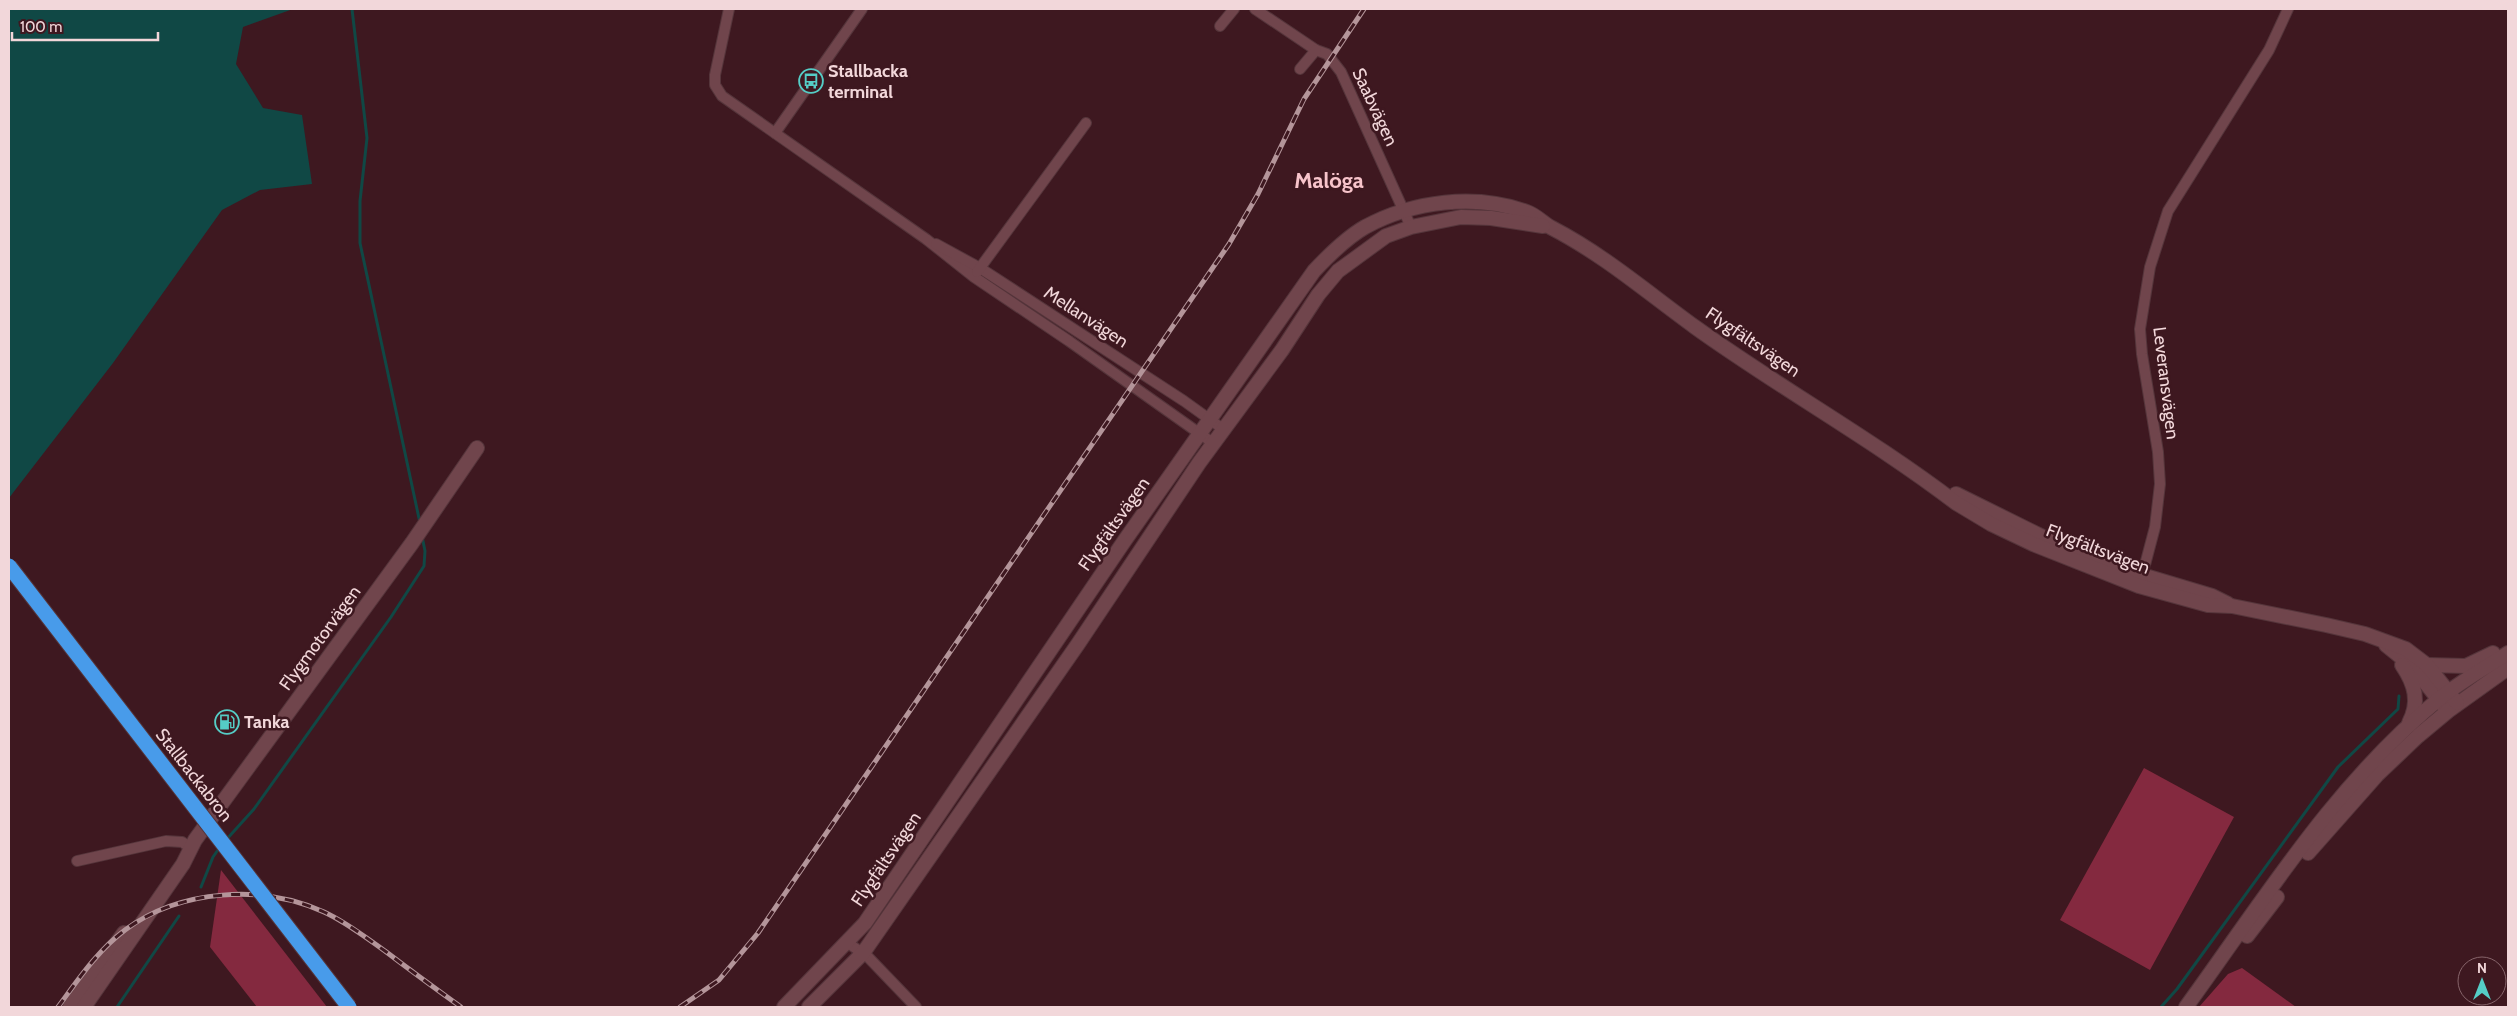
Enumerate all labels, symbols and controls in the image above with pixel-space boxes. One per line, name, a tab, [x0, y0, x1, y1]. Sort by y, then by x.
scale bar	[12, 10, 159, 42]
text: 100 m	[20, 18, 62, 36]
place label: Stallbacka terminal	[828, 60, 908, 103]
street label: Saabvägen	[1347, 65, 1403, 149]
bus stop icon: Stallbacka terminal	[798, 68, 824, 94]
district label: Malöga	[1294, 167, 1364, 194]
street label: Mellanvägen	[1040, 282, 1132, 352]
street label: Flygfältsvägen	[1702, 302, 1804, 382]
street label: Leveransvägen	[2148, 325, 2184, 441]
street label: Flygfältsvägen	[1074, 473, 1154, 575]
street label: Flygfältsvägen	[2043, 519, 2153, 579]
street label: Flygmotorvägen	[275, 581, 365, 695]
fuel station icon: Tanka	[214, 709, 240, 735]
place label: Tanka	[244, 711, 290, 733]
street label: Stallbackabron	[151, 724, 237, 826]
street label: Flygfältsvägen	[846, 808, 926, 910]
north arrow	[2457, 956, 2507, 1006]
text: N	[2477, 959, 2487, 977]

